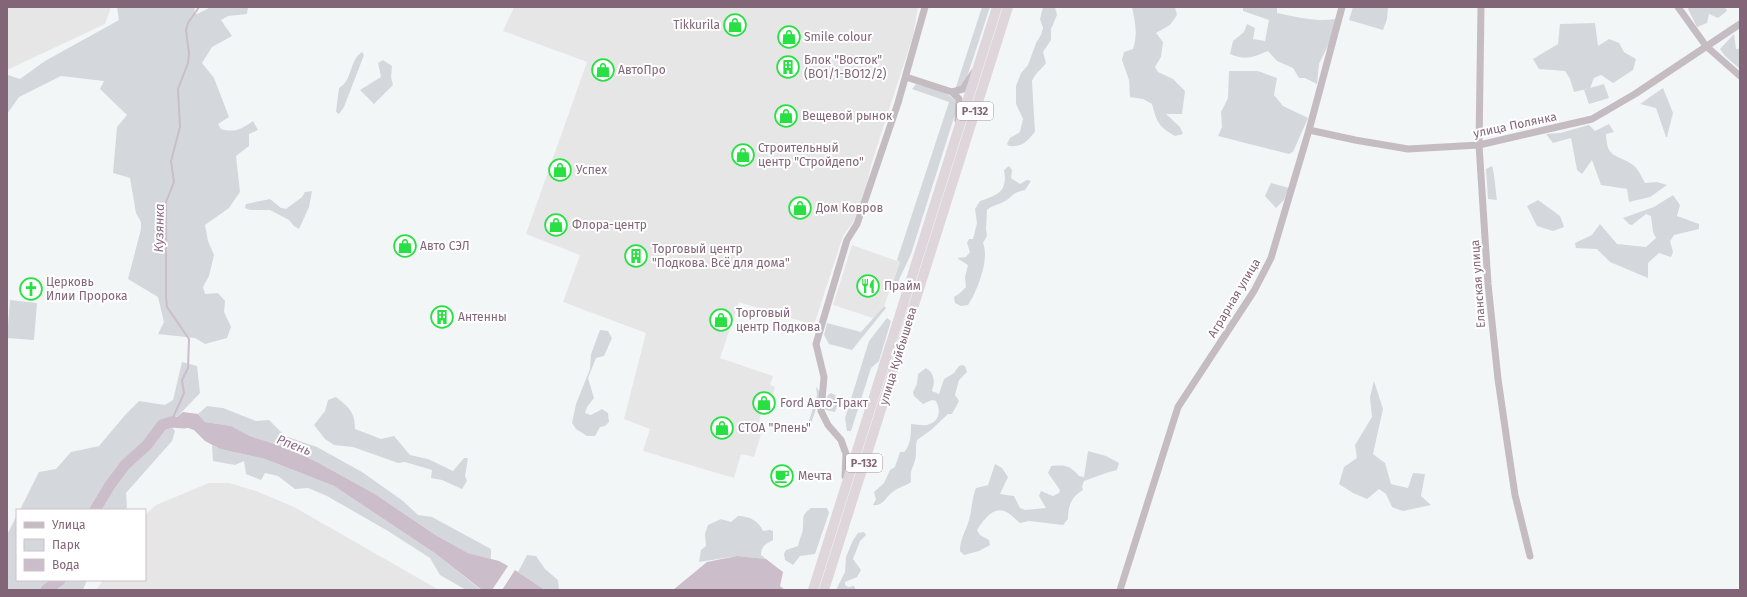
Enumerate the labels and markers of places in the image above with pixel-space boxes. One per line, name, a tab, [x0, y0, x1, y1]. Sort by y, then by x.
shop icon: Tikkurila	[722, 12, 748, 38]
place label: Tikkurila	[673, 18, 720, 32]
shop icon: Smile colour	[776, 24, 802, 50]
place label: Smile colour	[804, 30, 872, 44]
place label: Блок "Восток" (ВО1/1-ВО12/2)	[804, 53, 886, 81]
building icon: Блок "Восток" (ВО1/1-ВО12/2)	[775, 54, 801, 80]
shop icon: АвтоПро	[590, 57, 616, 83]
place label: АвтоПро	[618, 63, 666, 77]
shop icon: Вещевой рынок	[773, 103, 799, 129]
place label: Вещевой рынок	[802, 109, 893, 123]
place label: Строительный центр "Стройдепо"	[758, 141, 864, 169]
shop icon: Строительный центр "Стройдепо"	[730, 142, 756, 168]
shop icon: Успех	[547, 157, 573, 183]
place label: Успех	[576, 163, 607, 177]
shop icon: Дом Ковров	[787, 195, 813, 221]
place label: Дом Ковров	[815, 201, 883, 215]
shop icon: Флора-центр	[543, 212, 569, 238]
place label: Флора-центр	[572, 218, 647, 232]
shop icon: Авто СЭЛ	[392, 233, 418, 259]
place label: Авто СЭЛ	[420, 239, 470, 253]
place label: Торговый центр "Подкова. Всё для дома"	[652, 242, 790, 270]
building icon: Торговый центр "Подкова. Всё для дома"	[623, 243, 649, 269]
restaurant icon: Прайм	[855, 273, 881, 299]
place label: Церковь Илии Пророка	[46, 275, 128, 303]
church icon: Церковь Илии Пророка	[18, 276, 44, 302]
place label: Прайм	[884, 279, 921, 293]
building icon: Антенны	[429, 304, 455, 330]
place label: Торговый центр Подкова	[736, 306, 820, 334]
shop icon: Торговый центр Подкова	[708, 307, 734, 333]
place label: Антенны	[458, 310, 507, 324]
shop icon: Ford Авто-Тракт	[751, 390, 777, 416]
place label: Ford Авто-Тракт	[780, 396, 869, 410]
shop icon: СТОА "Рпень"	[709, 415, 735, 441]
place label: СТОА "Рпень"	[738, 421, 811, 435]
cafe icon: Мечта	[769, 463, 795, 489]
place label: Мечта	[798, 469, 832, 483]

